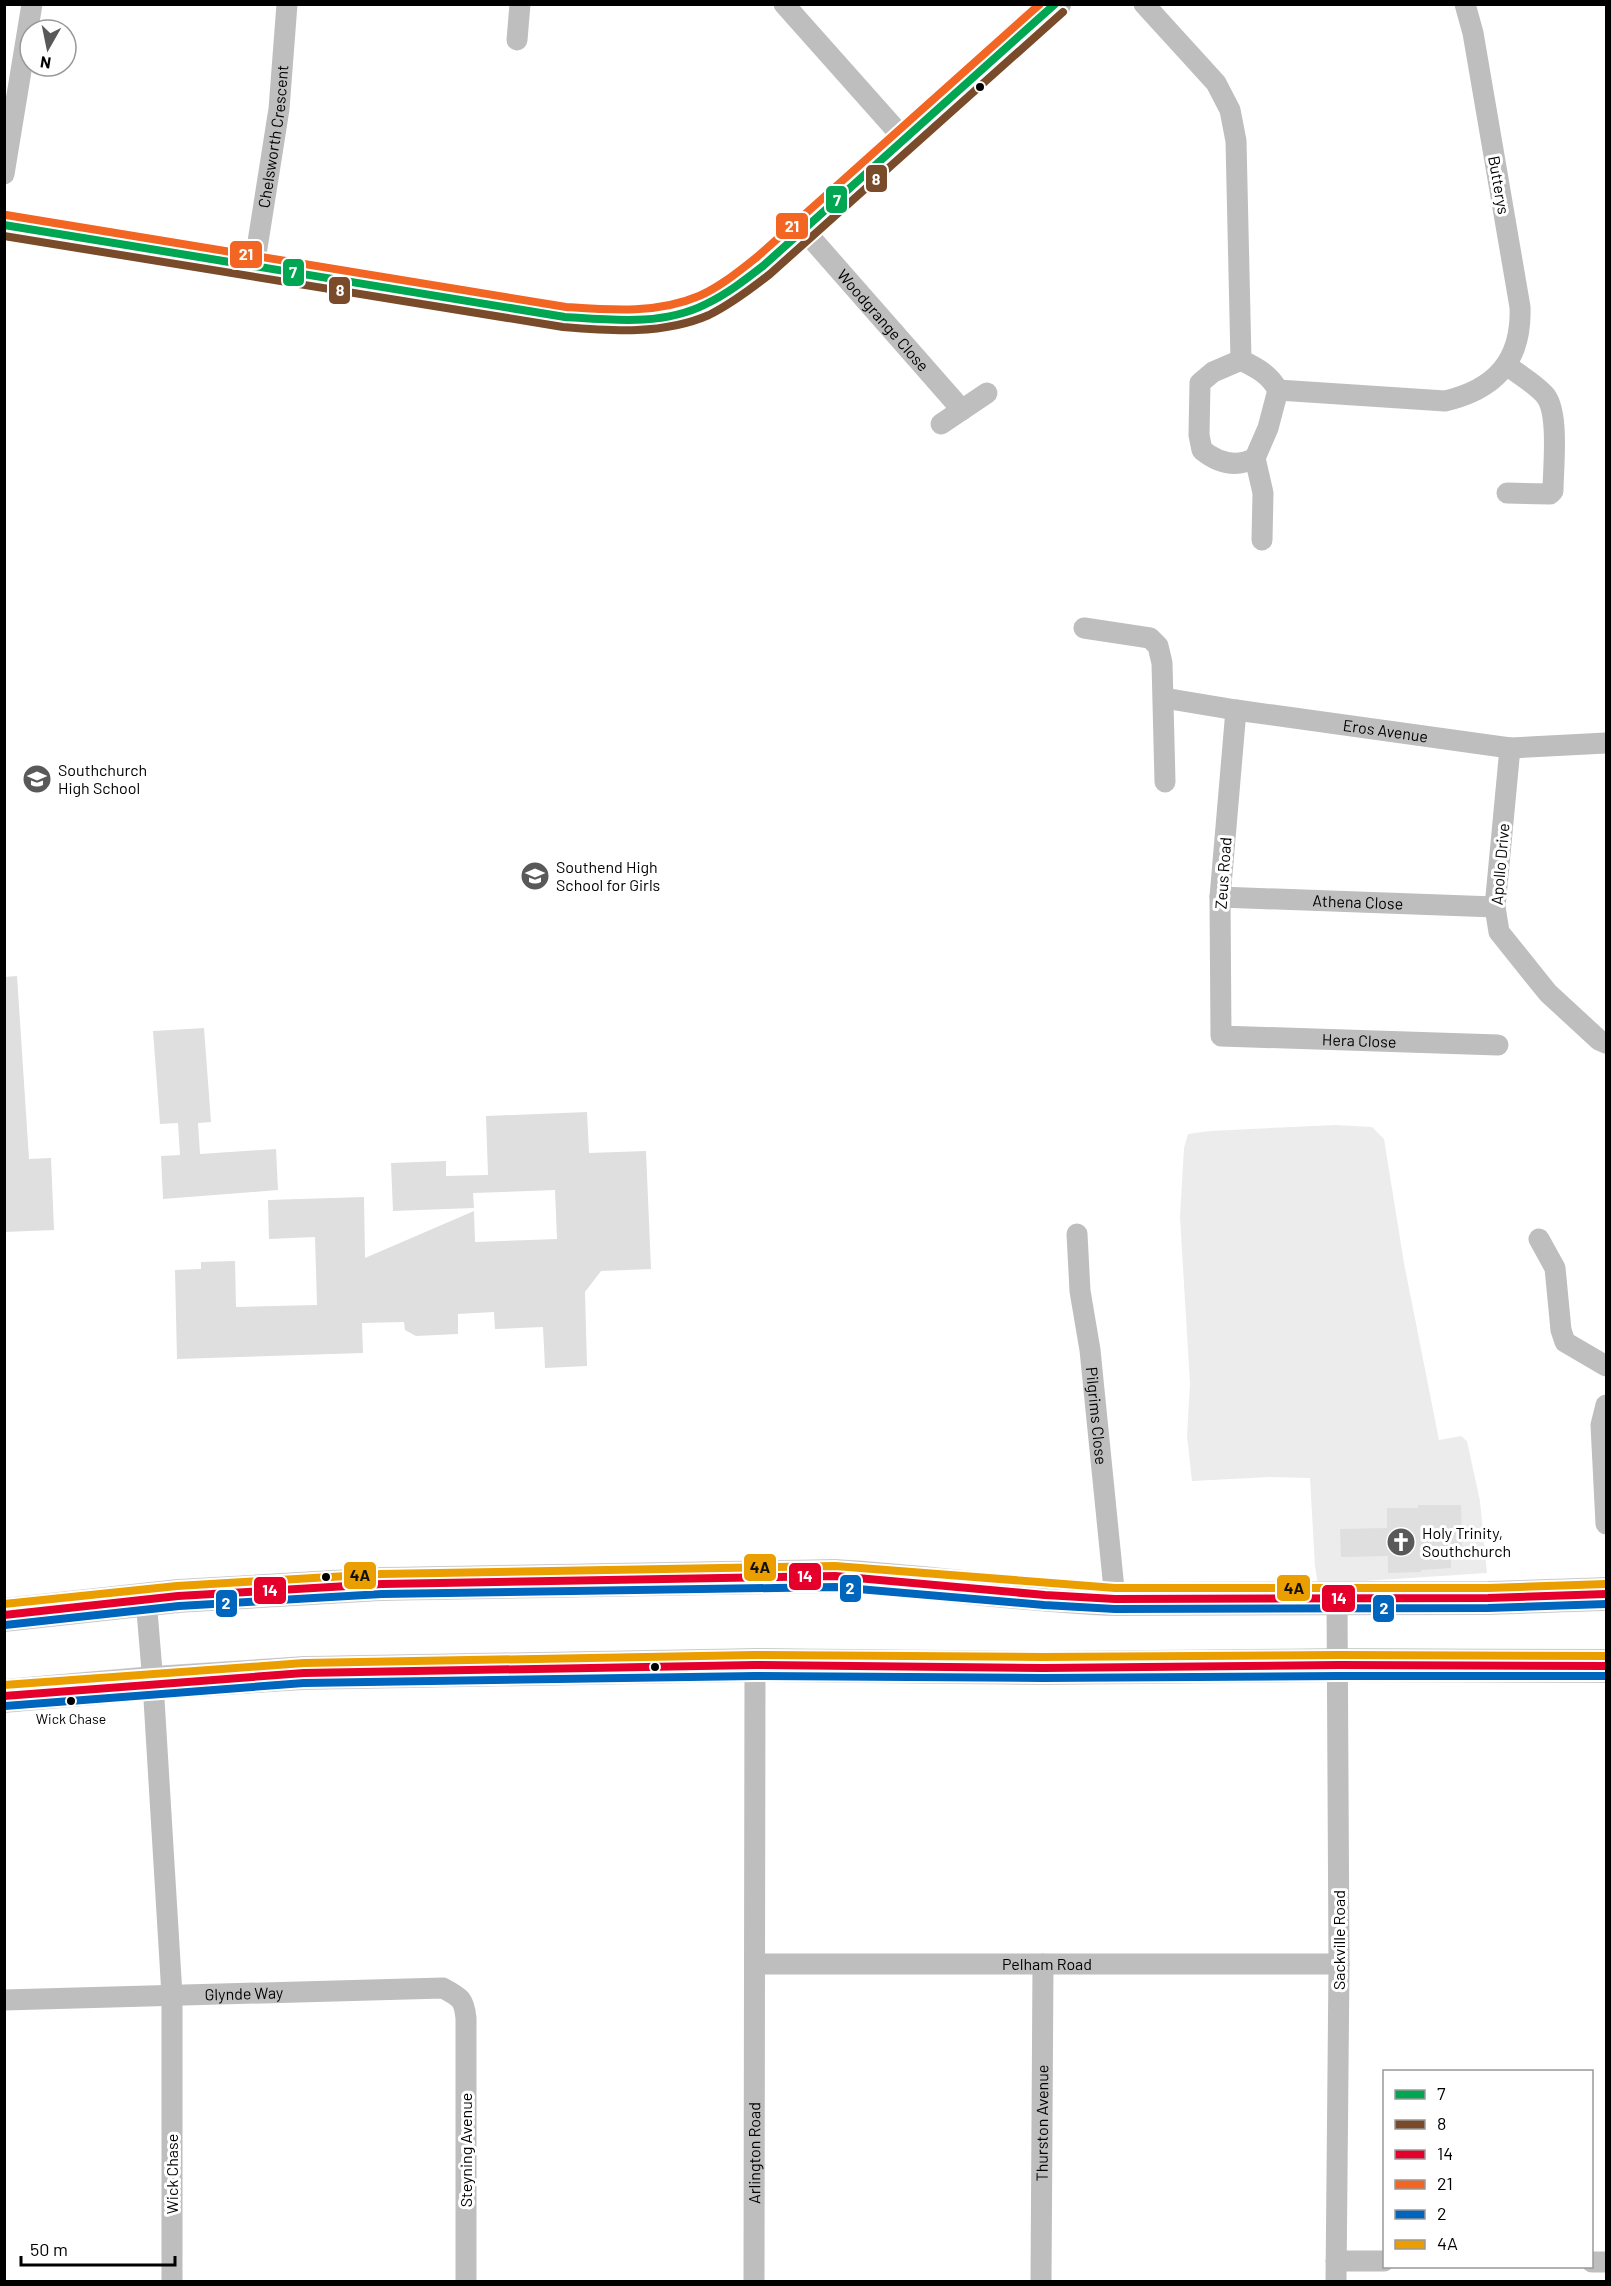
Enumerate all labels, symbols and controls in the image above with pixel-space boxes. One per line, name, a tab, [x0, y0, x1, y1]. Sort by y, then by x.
north arrow	[18, 18, 78, 78]
text: N	[39, 53, 52, 74]
street label: Chelsworth Crescent	[253, 64, 291, 209]
unlabelled marker	[974, 81, 986, 93]
street label: Butterys	[1485, 154, 1514, 216]
line badge: 8	[865, 164, 888, 193]
text: 8	[872, 169, 881, 188]
line badge: 7	[825, 185, 848, 214]
text: 7	[833, 190, 841, 209]
line badge: 21	[775, 212, 809, 240]
text: 21	[785, 216, 799, 235]
line badge: 21	[229, 240, 263, 269]
text: 21	[239, 244, 253, 263]
line badge: 7	[282, 258, 305, 287]
text: 7	[289, 262, 297, 281]
street label: Woodgrange Close	[834, 265, 933, 375]
line badge: 8	[328, 276, 351, 305]
text: 8	[336, 280, 345, 299]
street label: Eros Avenue	[1342, 715, 1430, 746]
place label: Southchurch High School	[58, 760, 147, 797]
school or university icon: Southchurch High School	[21, 763, 53, 795]
street label: Apollo Drive	[1486, 822, 1513, 906]
street label: Zeus Road	[1211, 836, 1234, 910]
place label: Southend High School for Girls	[556, 857, 660, 894]
school or university icon: Southend High School for Girls	[519, 860, 551, 892]
street label: Athena Close	[1312, 890, 1404, 913]
street label: Hera Close	[1322, 1029, 1397, 1051]
street label: Pilgrims Close	[1083, 1366, 1111, 1466]
place label: Holy Trinity, Southchurch	[1422, 1523, 1511, 1560]
church icon: Holy Trinity, Southchurch	[1385, 1526, 1417, 1558]
line badge: 4A	[743, 1553, 777, 1582]
text: 4A	[750, 1557, 770, 1576]
line badge: 4A	[343, 1561, 377, 1590]
line badge: 14	[788, 1562, 822, 1591]
text: 4A	[350, 1565, 370, 1584]
text: 14	[797, 1566, 813, 1585]
unlabelled marker	[320, 1571, 332, 1583]
line badge: 2	[839, 1574, 862, 1603]
line badge: 4A	[1276, 1574, 1311, 1602]
line badge: 14	[253, 1576, 287, 1605]
text: 2	[846, 1578, 855, 1597]
text: 4A	[1284, 1578, 1304, 1597]
text: 14	[262, 1580, 278, 1599]
line badge: 14	[1321, 1584, 1356, 1613]
text: 14	[1331, 1588, 1347, 1607]
line badge: 2	[215, 1589, 238, 1618]
text: 2	[222, 1593, 231, 1612]
line badge: 2	[1372, 1594, 1395, 1623]
text: 2	[1380, 1598, 1389, 1617]
unlabelled marker	[649, 1661, 661, 1673]
marker: Wick Chase	[65, 1695, 77, 1707]
place label: Wick Chase	[36, 1710, 106, 1727]
street label: Sackville Road	[1329, 1890, 1348, 1990]
street label: Pelham Road	[1002, 1954, 1092, 1973]
street label: Glynde Way	[204, 1982, 284, 2004]
street label: Thurston Avenue	[1032, 2065, 1051, 2181]
legend	[1383, 2070, 1593, 2268]
text: 7	[1437, 2082, 1446, 2104]
street label: Steyning Avenue	[456, 2093, 475, 2207]
street label: Arlington Road	[744, 2102, 763, 2204]
text: 8	[1437, 2112, 1446, 2134]
street label: Wick Chase	[162, 2134, 181, 2214]
text: 14	[1437, 2142, 1453, 2164]
text: 21	[1437, 2172, 1453, 2194]
text: 2	[1437, 2202, 1447, 2224]
scale bar	[21, 2229, 176, 2267]
text: 4A	[1437, 2232, 1458, 2254]
text: 50 m	[30, 2238, 68, 2260]

